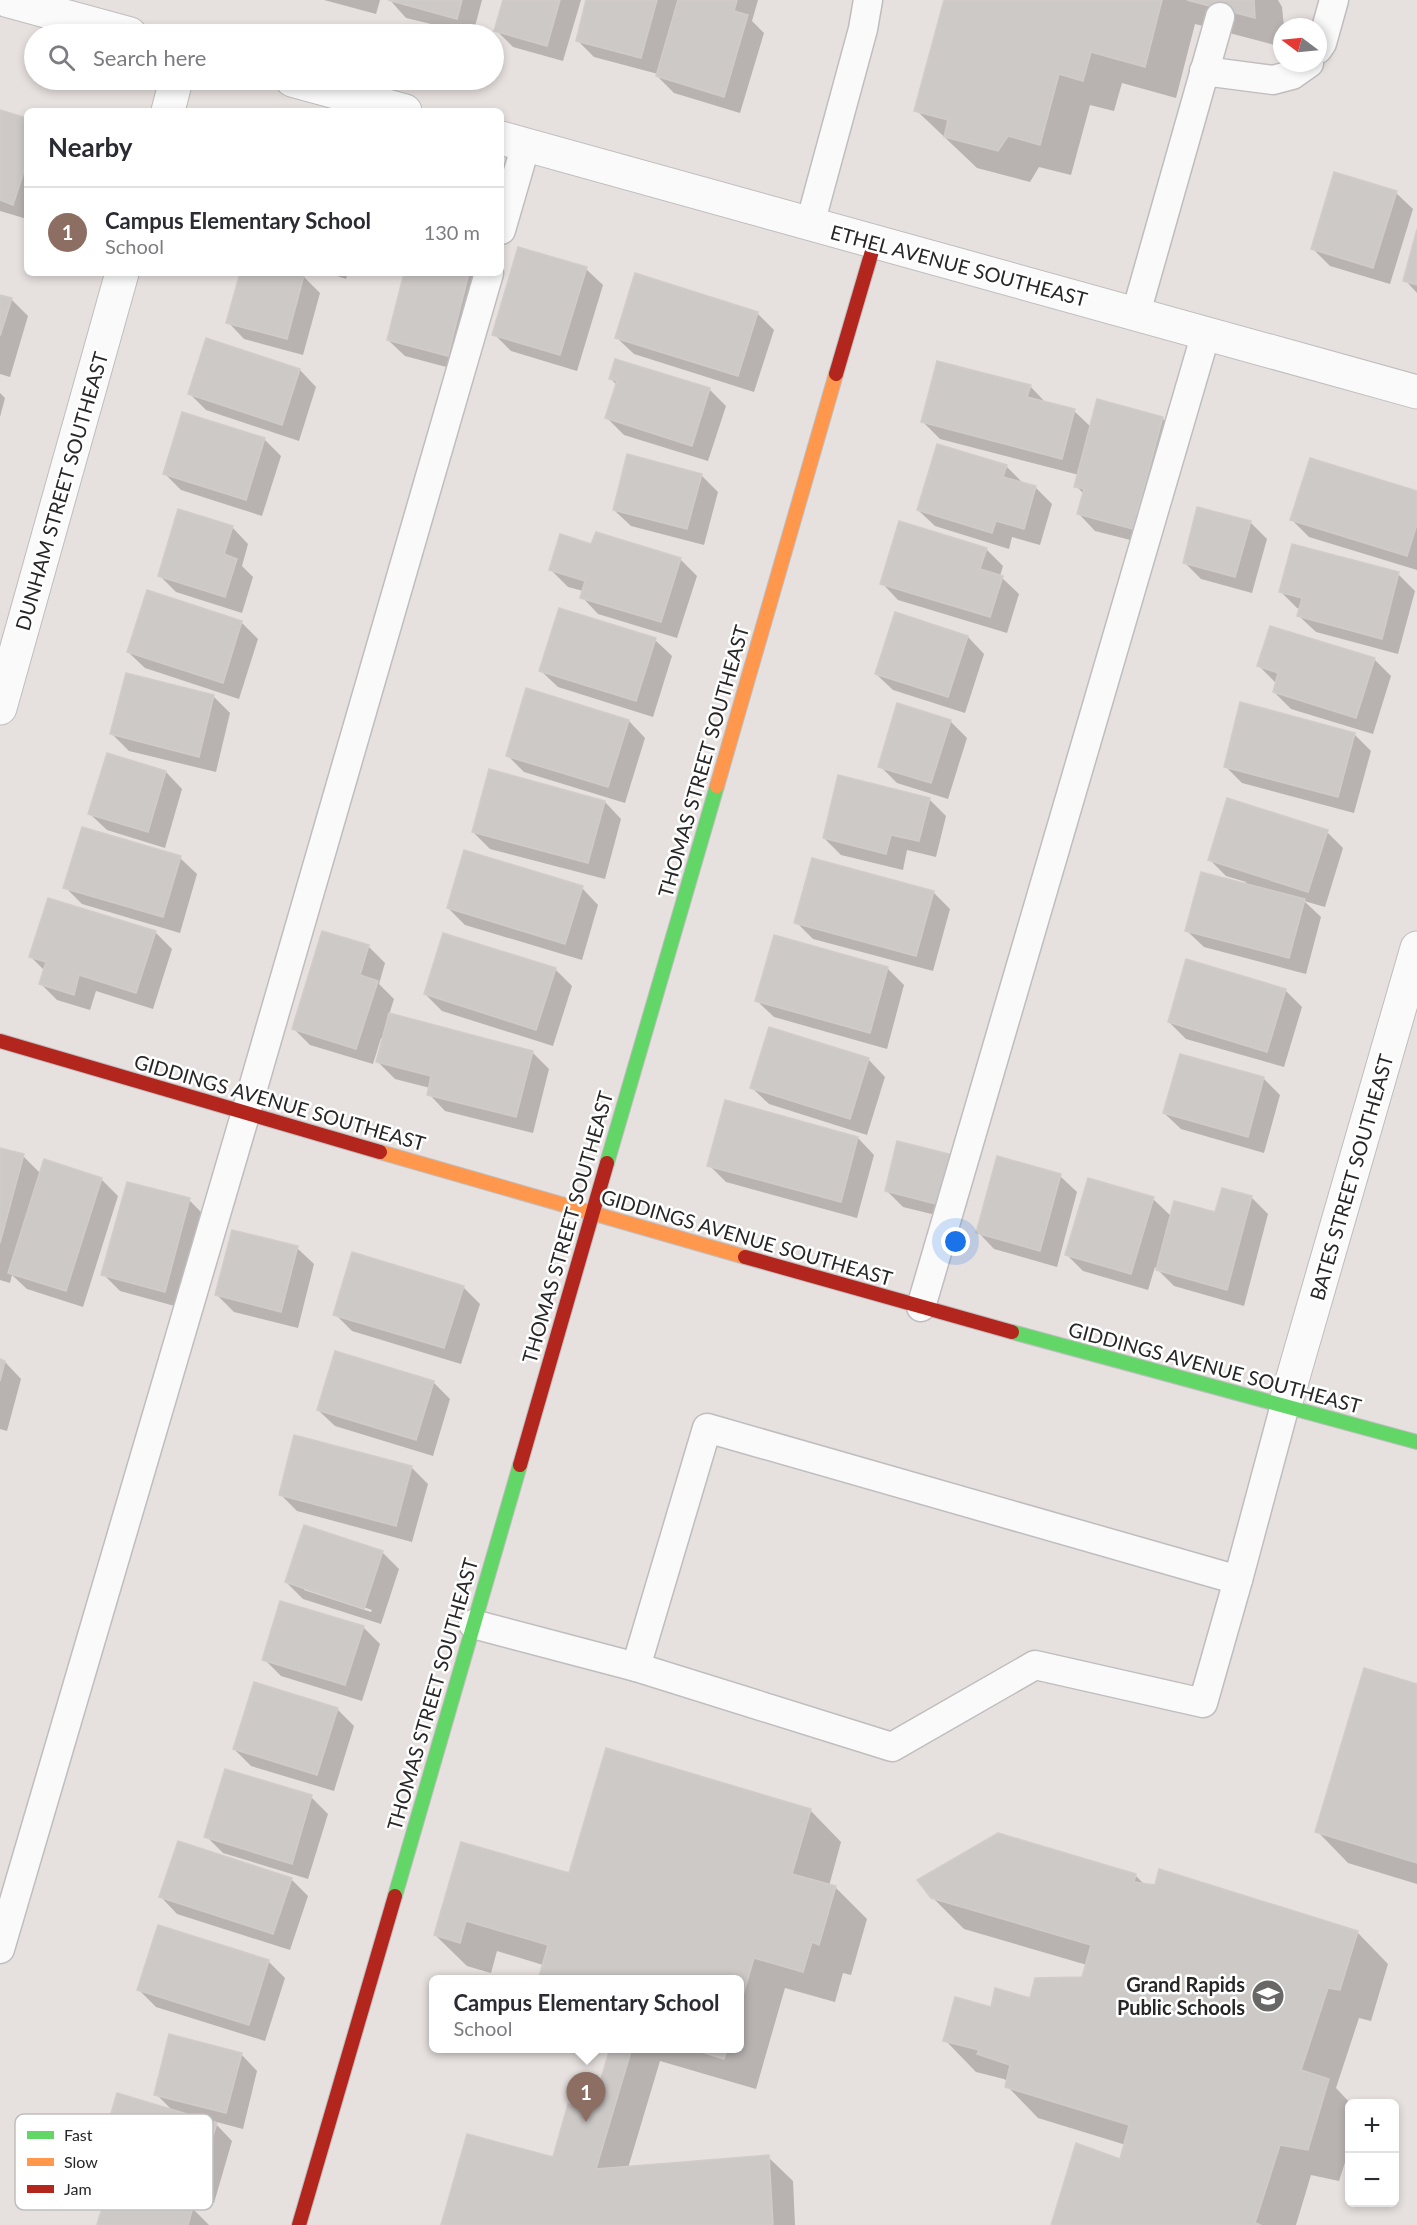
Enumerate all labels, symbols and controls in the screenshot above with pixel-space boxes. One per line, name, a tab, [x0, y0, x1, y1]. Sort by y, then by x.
north arrow	[1273, 18, 1327, 72]
search box	[24, 24, 504, 90]
icon: search	[45, 41, 78, 74]
text: Search here	[93, 44, 206, 71]
text: Nearby	[48, 131, 133, 163]
text: Campus Elementary School	[105, 207, 371, 234]
street label: ETHEL AVENUE SOUTHEAST	[828, 219, 1090, 311]
text: 1	[62, 220, 73, 244]
text: 130 m	[424, 220, 480, 244]
text: School	[105, 234, 164, 258]
street label: DUNHAM STREET SOUTHEAST	[10, 349, 112, 633]
street label: THOMAS STREET SOUTHEAST	[653, 622, 753, 900]
street label: GIDDINGS AVENUE SOUTHEAST	[132, 1049, 429, 1155]
street label: BATES STREET SOUTHEAST	[1304, 1051, 1398, 1303]
street label: THOMAS STREET SOUTHEAST	[517, 1088, 617, 1366]
street label: GIDDINGS AVENUE SOUTHEAST	[599, 1184, 896, 1290]
your location	[941, 1227, 970, 1256]
street label: GIDDINGS AVENUE SOUTHEAST	[1066, 1316, 1364, 1418]
street label: THOMAS STREET SOUTHEAST	[382, 1555, 482, 1833]
place label: Grand Rapids Public Schools	[1117, 1972, 1245, 2019]
popup	[429, 1975, 744, 2053]
school or university icon: Grand Rapids Public Schools	[1250, 1978, 1286, 2014]
text: Campus Elementary School	[453, 1989, 720, 2016]
text: School	[453, 2016, 512, 2040]
pin: 1	[566, 2072, 606, 2122]
map controls	[1345, 2099, 1399, 2207]
button: +	[1345, 2099, 1399, 2153]
legend	[15, 2114, 213, 2210]
text: Fast	[64, 2125, 93, 2144]
text: Slow	[64, 2152, 98, 2171]
button: −	[1345, 2153, 1399, 2207]
text: Jam	[64, 2179, 92, 2198]

